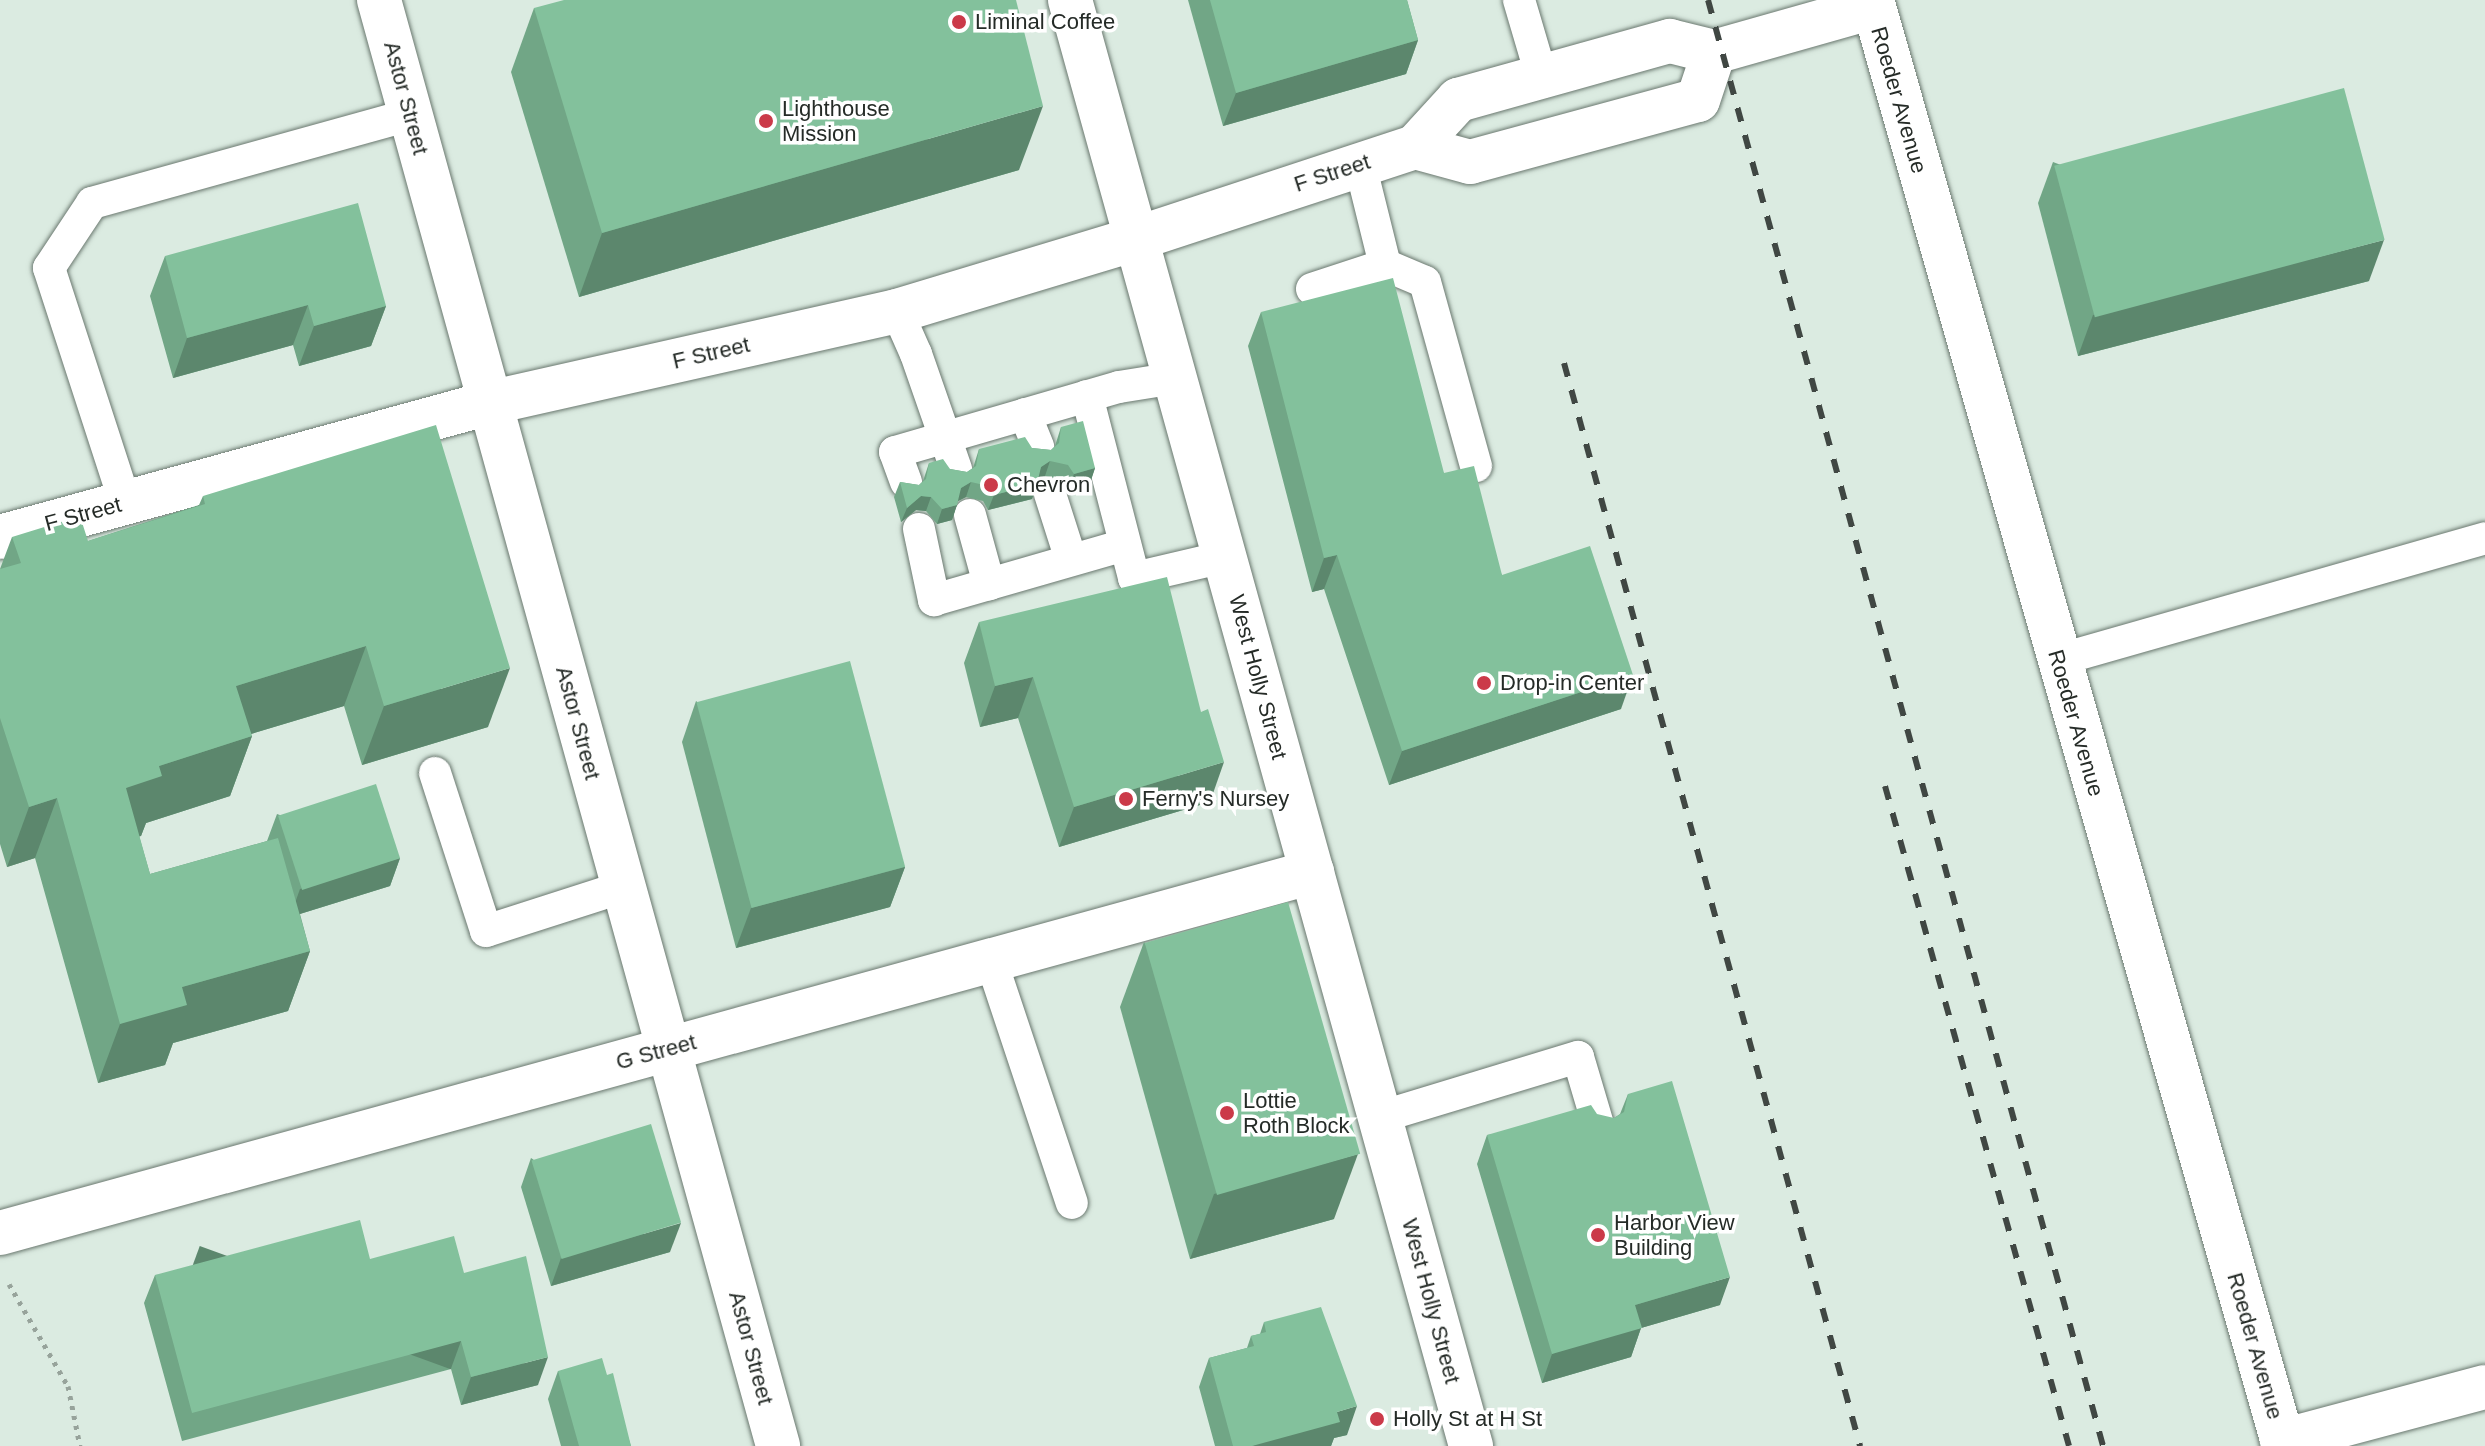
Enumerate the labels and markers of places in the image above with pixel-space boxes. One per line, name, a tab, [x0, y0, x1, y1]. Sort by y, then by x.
place label: Liminal Coffee	[975, 9, 1115, 35]
marker: Liminal Coffee	[950, 13, 968, 31]
place label: Lighthouse Mission	[782, 95, 890, 146]
marker: Lighthouse Mission	[757, 112, 775, 130]
place label: Chevron	[1007, 472, 1090, 498]
marker: Chevron	[982, 476, 1000, 494]
place label: Drop-in Center	[1500, 670, 1644, 696]
marker: Drop-in Center	[1475, 674, 1493, 692]
place label: Ferny's Nursey	[1142, 786, 1289, 812]
marker: Ferny's Nursey	[1117, 790, 1135, 808]
place label: Lottie Roth Block	[1243, 1087, 1349, 1138]
marker: Lottie Roth Block	[1218, 1104, 1236, 1122]
place label: Harbor View Building	[1614, 1209, 1735, 1260]
marker: Harbor View Building	[1589, 1226, 1607, 1244]
place label: Holly St at H St	[1393, 1406, 1542, 1432]
marker: Holly St at H St	[1368, 1410, 1386, 1428]

